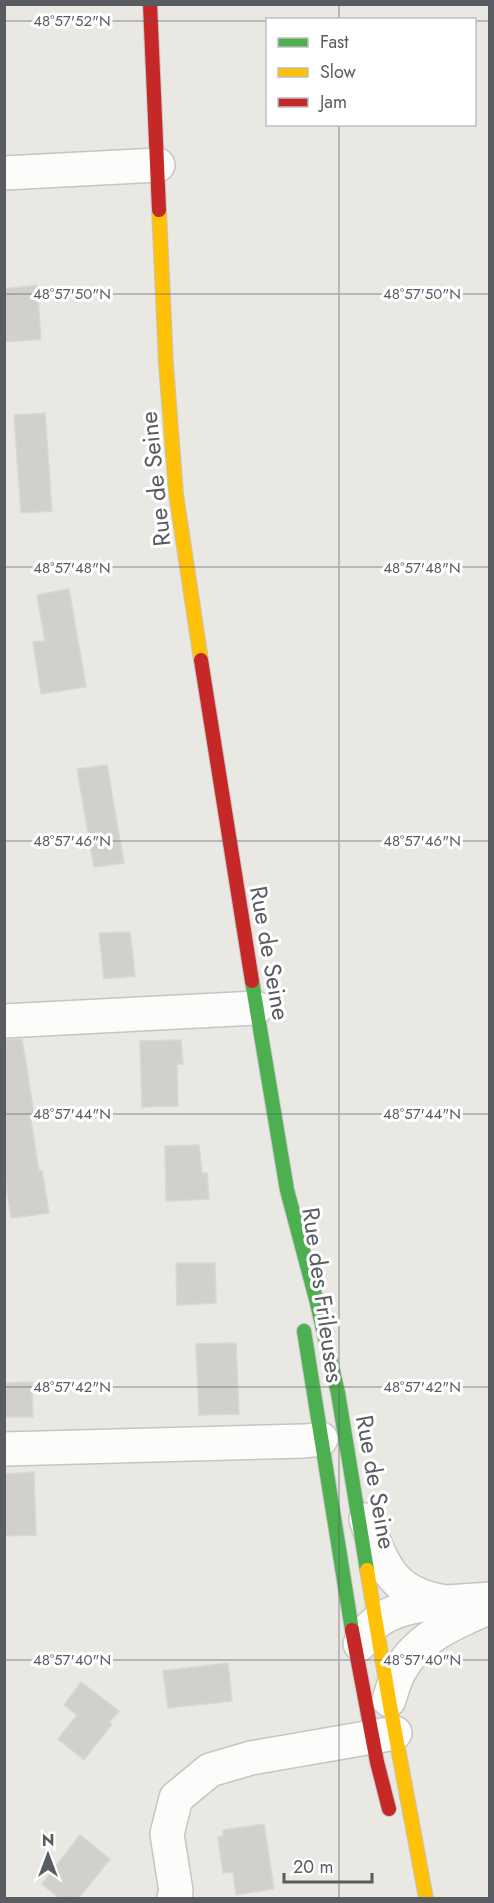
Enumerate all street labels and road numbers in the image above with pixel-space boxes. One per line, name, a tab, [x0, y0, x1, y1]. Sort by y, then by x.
street label: Rue de Seine	[131, 410, 179, 548]
street label: Rue de Seine	[241, 883, 299, 1023]
street label: Rue des Frileuses	[293, 1205, 353, 1385]
street label: Rue de Seine	[347, 1412, 405, 1552]

